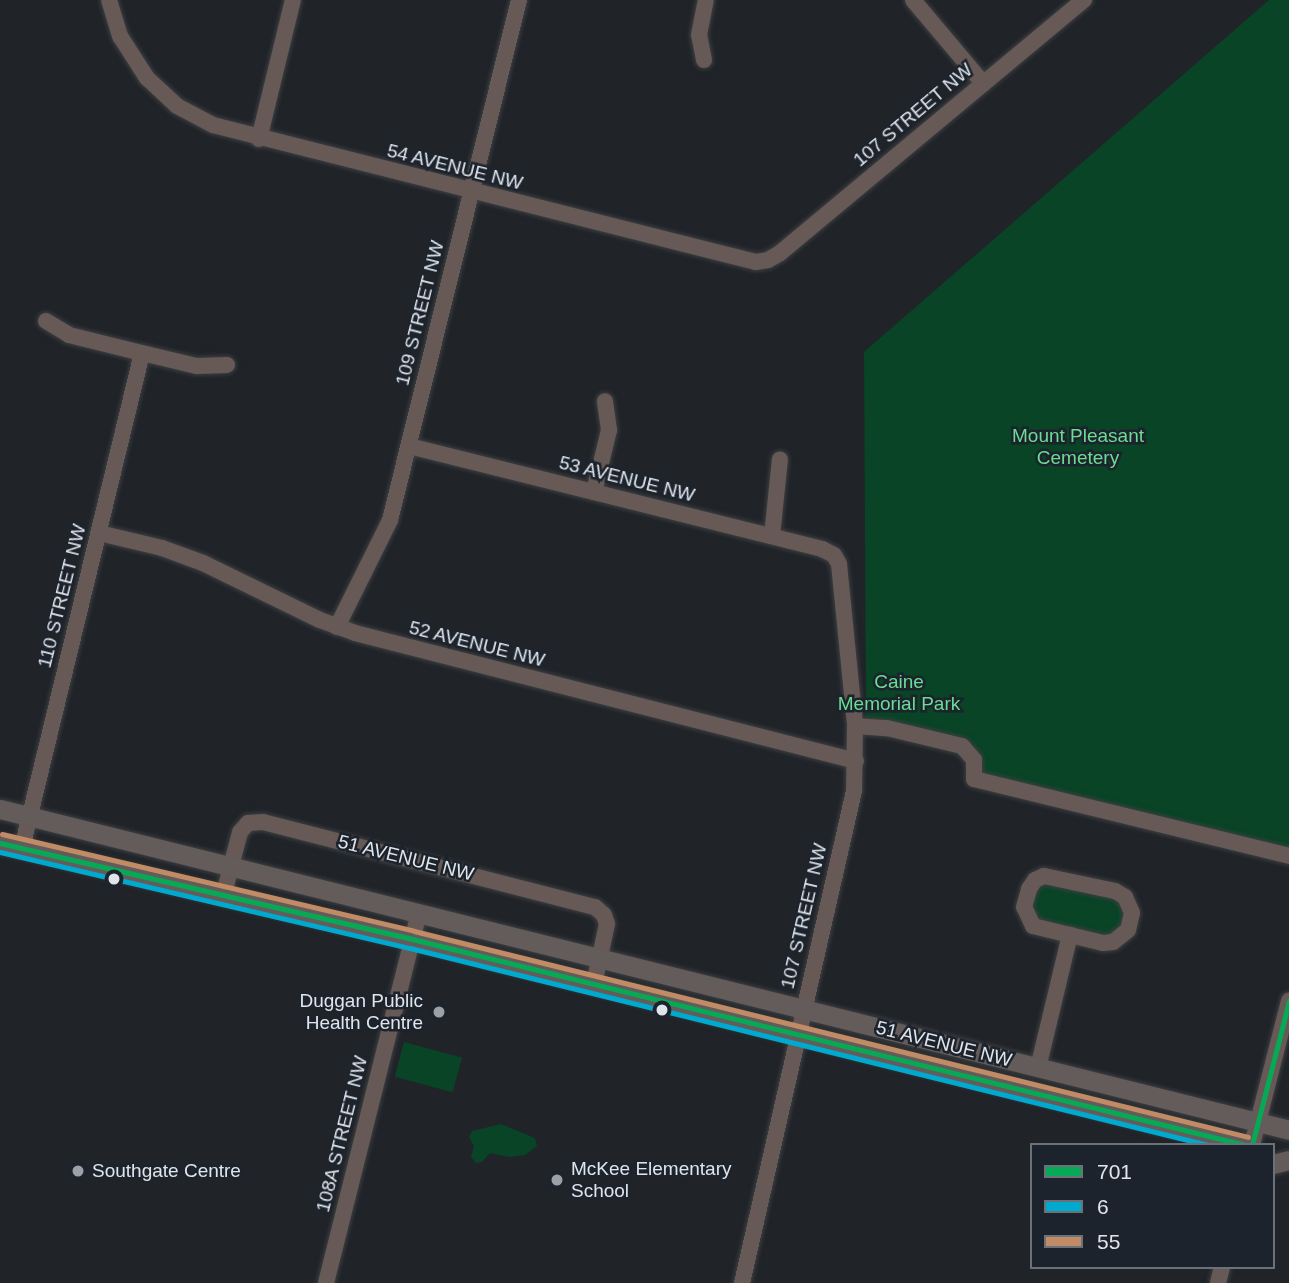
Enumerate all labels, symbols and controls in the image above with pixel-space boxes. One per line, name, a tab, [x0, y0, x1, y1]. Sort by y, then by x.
street label: 107 STREET NW	[849, 58, 977, 172]
street label: 54 AVENUE NW	[384, 139, 526, 195]
street label: 109 STREET NW	[391, 238, 449, 388]
park label: Mount Pleasant Cemetery	[1012, 425, 1144, 469]
street label: 53 AVENUE NW	[556, 451, 698, 507]
street label: 110 STREET NW	[33, 522, 91, 670]
street label: 52 AVENUE NW	[406, 616, 548, 672]
park label: Caine Memorial Park	[838, 671, 960, 715]
street label: 51 AVENUE NW	[335, 830, 477, 886]
street label: 107 STREET NW	[776, 841, 832, 991]
unlabelled marker	[107, 872, 121, 886]
place label: Duggan Public Health Centre	[299, 990, 423, 1034]
marker: Duggan Public Health Centre	[429, 1002, 449, 1022]
unlabelled marker	[655, 1003, 669, 1017]
street label: 51 AVENUE NW	[873, 1016, 1015, 1072]
street label: 108A STREET NW	[311, 1053, 373, 1215]
legend	[1030, 1143, 1275, 1269]
place label: McKee Elementary School	[571, 1158, 732, 1202]
place label: Southgate Centre	[92, 1160, 241, 1182]
text: 701	[1097, 1160, 1132, 1183]
marker: Southgate Centre	[70, 1163, 86, 1179]
marker: McKee Elementary School	[549, 1172, 565, 1188]
text: 6	[1097, 1195, 1109, 1218]
text: 55	[1097, 1230, 1120, 1253]

